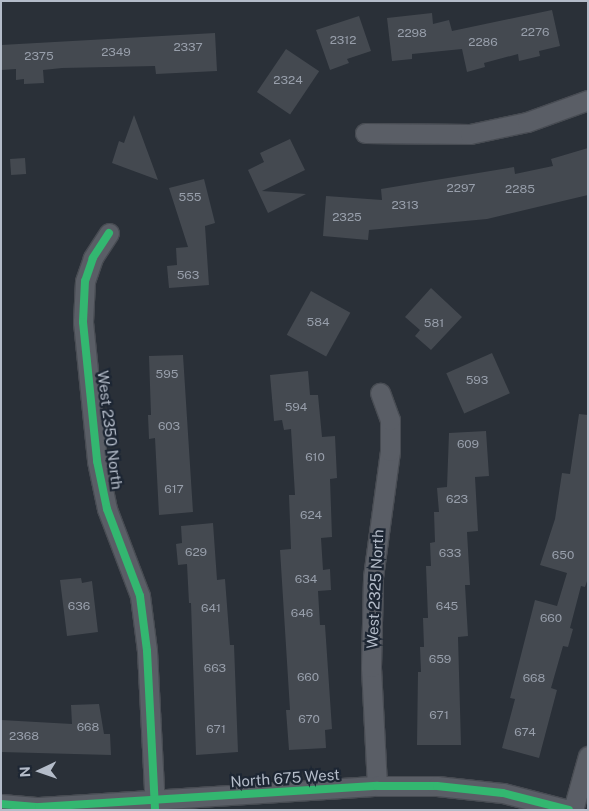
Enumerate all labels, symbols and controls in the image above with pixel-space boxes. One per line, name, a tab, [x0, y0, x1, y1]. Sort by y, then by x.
house number: 2276	[521, 26, 549, 40]
house number: 2298	[397, 27, 427, 41]
house number: 2312	[330, 34, 356, 48]
house number: 2286	[468, 36, 498, 50]
house number: 2337	[173, 41, 203, 55]
house number: 2349	[101, 46, 131, 60]
house number: 2375	[24, 50, 54, 64]
house number: 2324	[273, 74, 303, 88]
house number: 2297	[447, 182, 475, 196]
house number: 2285	[505, 183, 535, 197]
house number: 555	[178, 191, 202, 205]
house number: 2313	[391, 199, 419, 213]
house number: 2325	[332, 211, 362, 225]
house number: 563	[177, 269, 199, 283]
house number: 584	[307, 316, 329, 330]
house number: 581	[424, 317, 444, 331]
house number: 595	[156, 368, 178, 382]
street label: West 2350 North	[94, 370, 126, 490]
house number: 593	[466, 374, 488, 388]
house number: 594	[285, 401, 307, 415]
house number: 603	[158, 420, 180, 434]
house number: 609	[457, 438, 479, 452]
house number: 610	[305, 451, 325, 465]
house number: 617	[164, 483, 184, 497]
house number: 623	[446, 493, 468, 507]
house number: 624	[300, 509, 322, 523]
street label: West 2325 North	[363, 529, 387, 649]
house number: 629	[185, 546, 207, 560]
house number: 633	[439, 547, 461, 561]
house number: 650	[552, 549, 574, 563]
house number: 634	[295, 573, 317, 587]
house number: 636	[68, 600, 90, 614]
house number: 645	[436, 600, 458, 614]
house number: 641	[201, 602, 221, 616]
house number: 646	[291, 607, 313, 621]
house number: 660	[540, 612, 562, 626]
house number: 659	[429, 653, 451, 667]
house number: 663	[204, 662, 226, 676]
house number: 660	[297, 671, 319, 685]
house number: 668	[523, 672, 545, 686]
house number: 671	[429, 709, 449, 723]
house number: 670	[298, 713, 320, 727]
house number: 668	[77, 721, 99, 735]
house number: 671	[206, 723, 226, 737]
house number: 674	[514, 726, 536, 740]
house number: 2368	[9, 730, 39, 744]
north arrow	[15, 746, 65, 796]
street label: North 675 West	[229, 765, 341, 791]
text: N	[17, 766, 33, 778]

